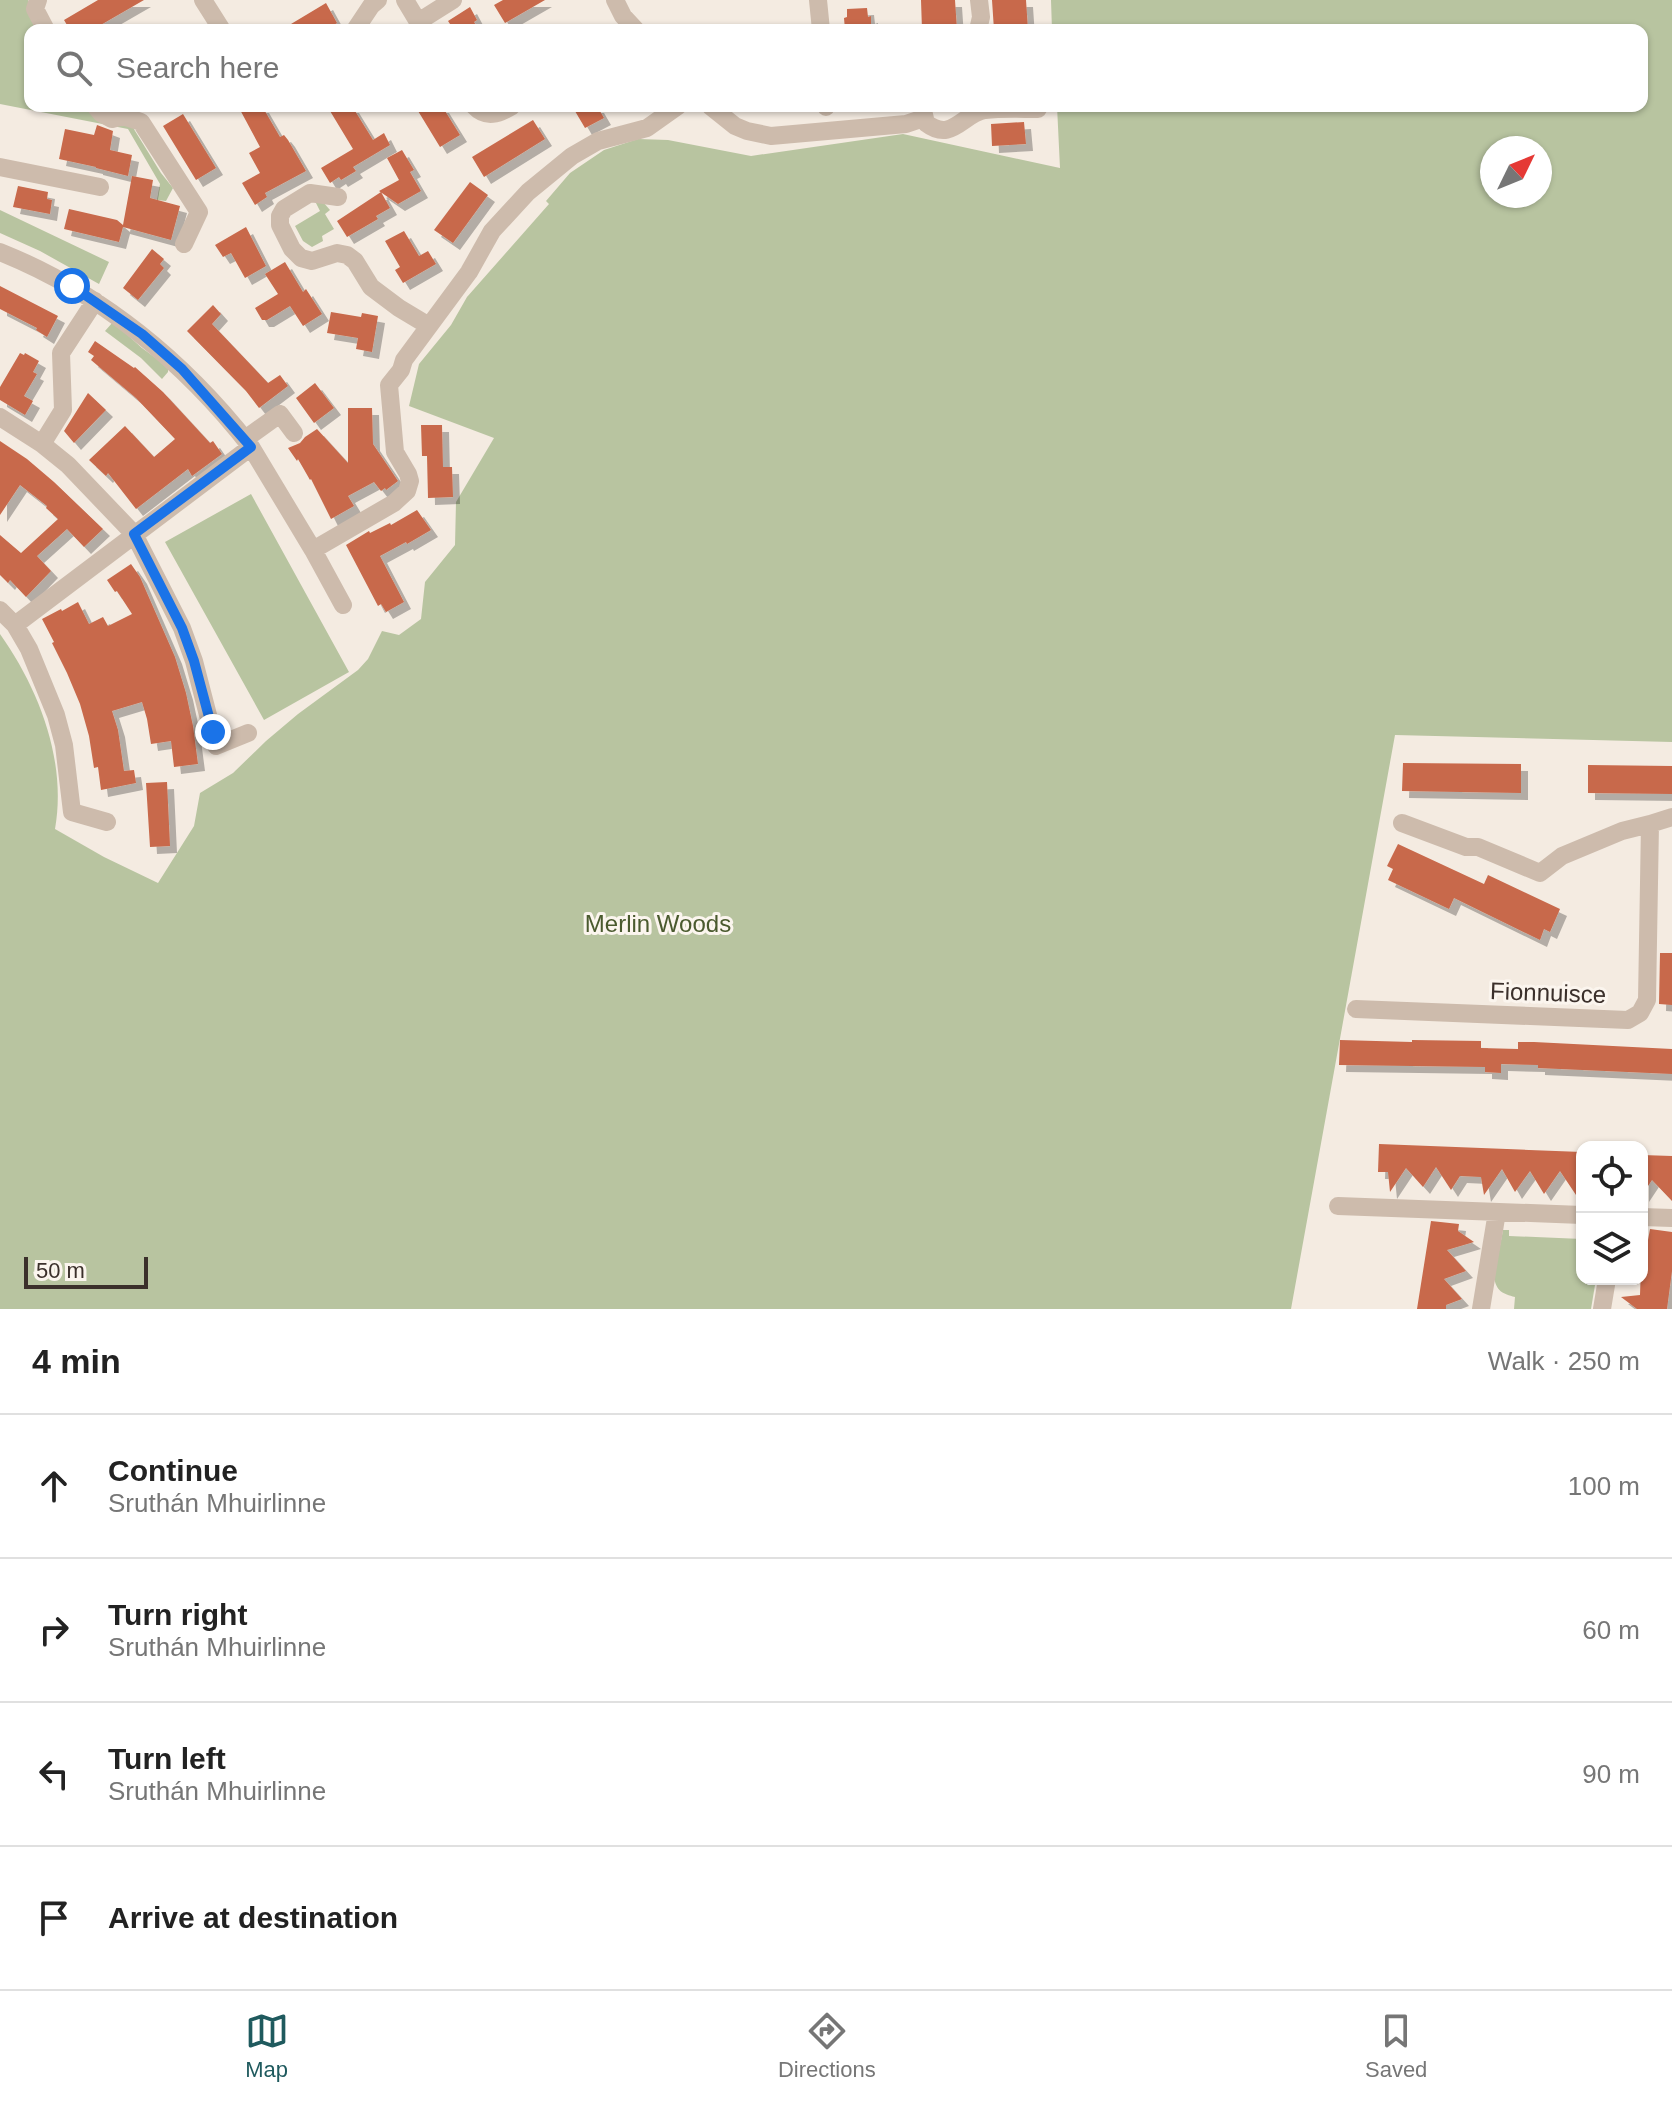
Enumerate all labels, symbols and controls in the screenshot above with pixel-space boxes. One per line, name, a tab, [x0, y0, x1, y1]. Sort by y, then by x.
search box	[24, 24, 1648, 112]
icon: search	[52, 46, 96, 90]
text: Search here	[116, 51, 279, 84]
north arrow	[1480, 136, 1552, 208]
route start	[54, 268, 90, 304]
route end	[195, 714, 231, 750]
park label: Merlin Woods	[585, 910, 731, 937]
street label: Fionnuisce	[1490, 977, 1606, 1008]
map controls	[1576, 1141, 1648, 1285]
button: locate	[1576, 1141, 1648, 1213]
button: layers	[1576, 1213, 1648, 1285]
scale bar	[24, 1253, 148, 1289]
text: 50 m	[36, 1258, 85, 1283]
text: 4 min	[32, 1342, 121, 1380]
text: Walk · 250 m	[1488, 1346, 1640, 1376]
text: Continue	[108, 1454, 238, 1487]
icon: ahead	[32, 1464, 76, 1508]
text: 100 m	[1568, 1471, 1640, 1501]
text: Sruthán Mhuirlinne	[108, 1488, 326, 1518]
text: Turn right	[108, 1598, 247, 1631]
icon: right	[32, 1608, 76, 1652]
text: 60 m	[1582, 1615, 1640, 1645]
text: Sruthán Mhuirlinne	[108, 1632, 326, 1662]
text: Turn left	[108, 1742, 226, 1775]
icon: left	[32, 1752, 76, 1796]
text: 90 m	[1582, 1759, 1640, 1789]
text: Sruthán Mhuirlinne	[108, 1776, 326, 1806]
icon: arrive	[32, 1896, 76, 1940]
text: Arrive at destination	[108, 1901, 398, 1934]
tab: Map	[245, 2009, 289, 2083]
tab: Directions	[778, 2009, 876, 2083]
tab: Saved	[1365, 2009, 1427, 2083]

